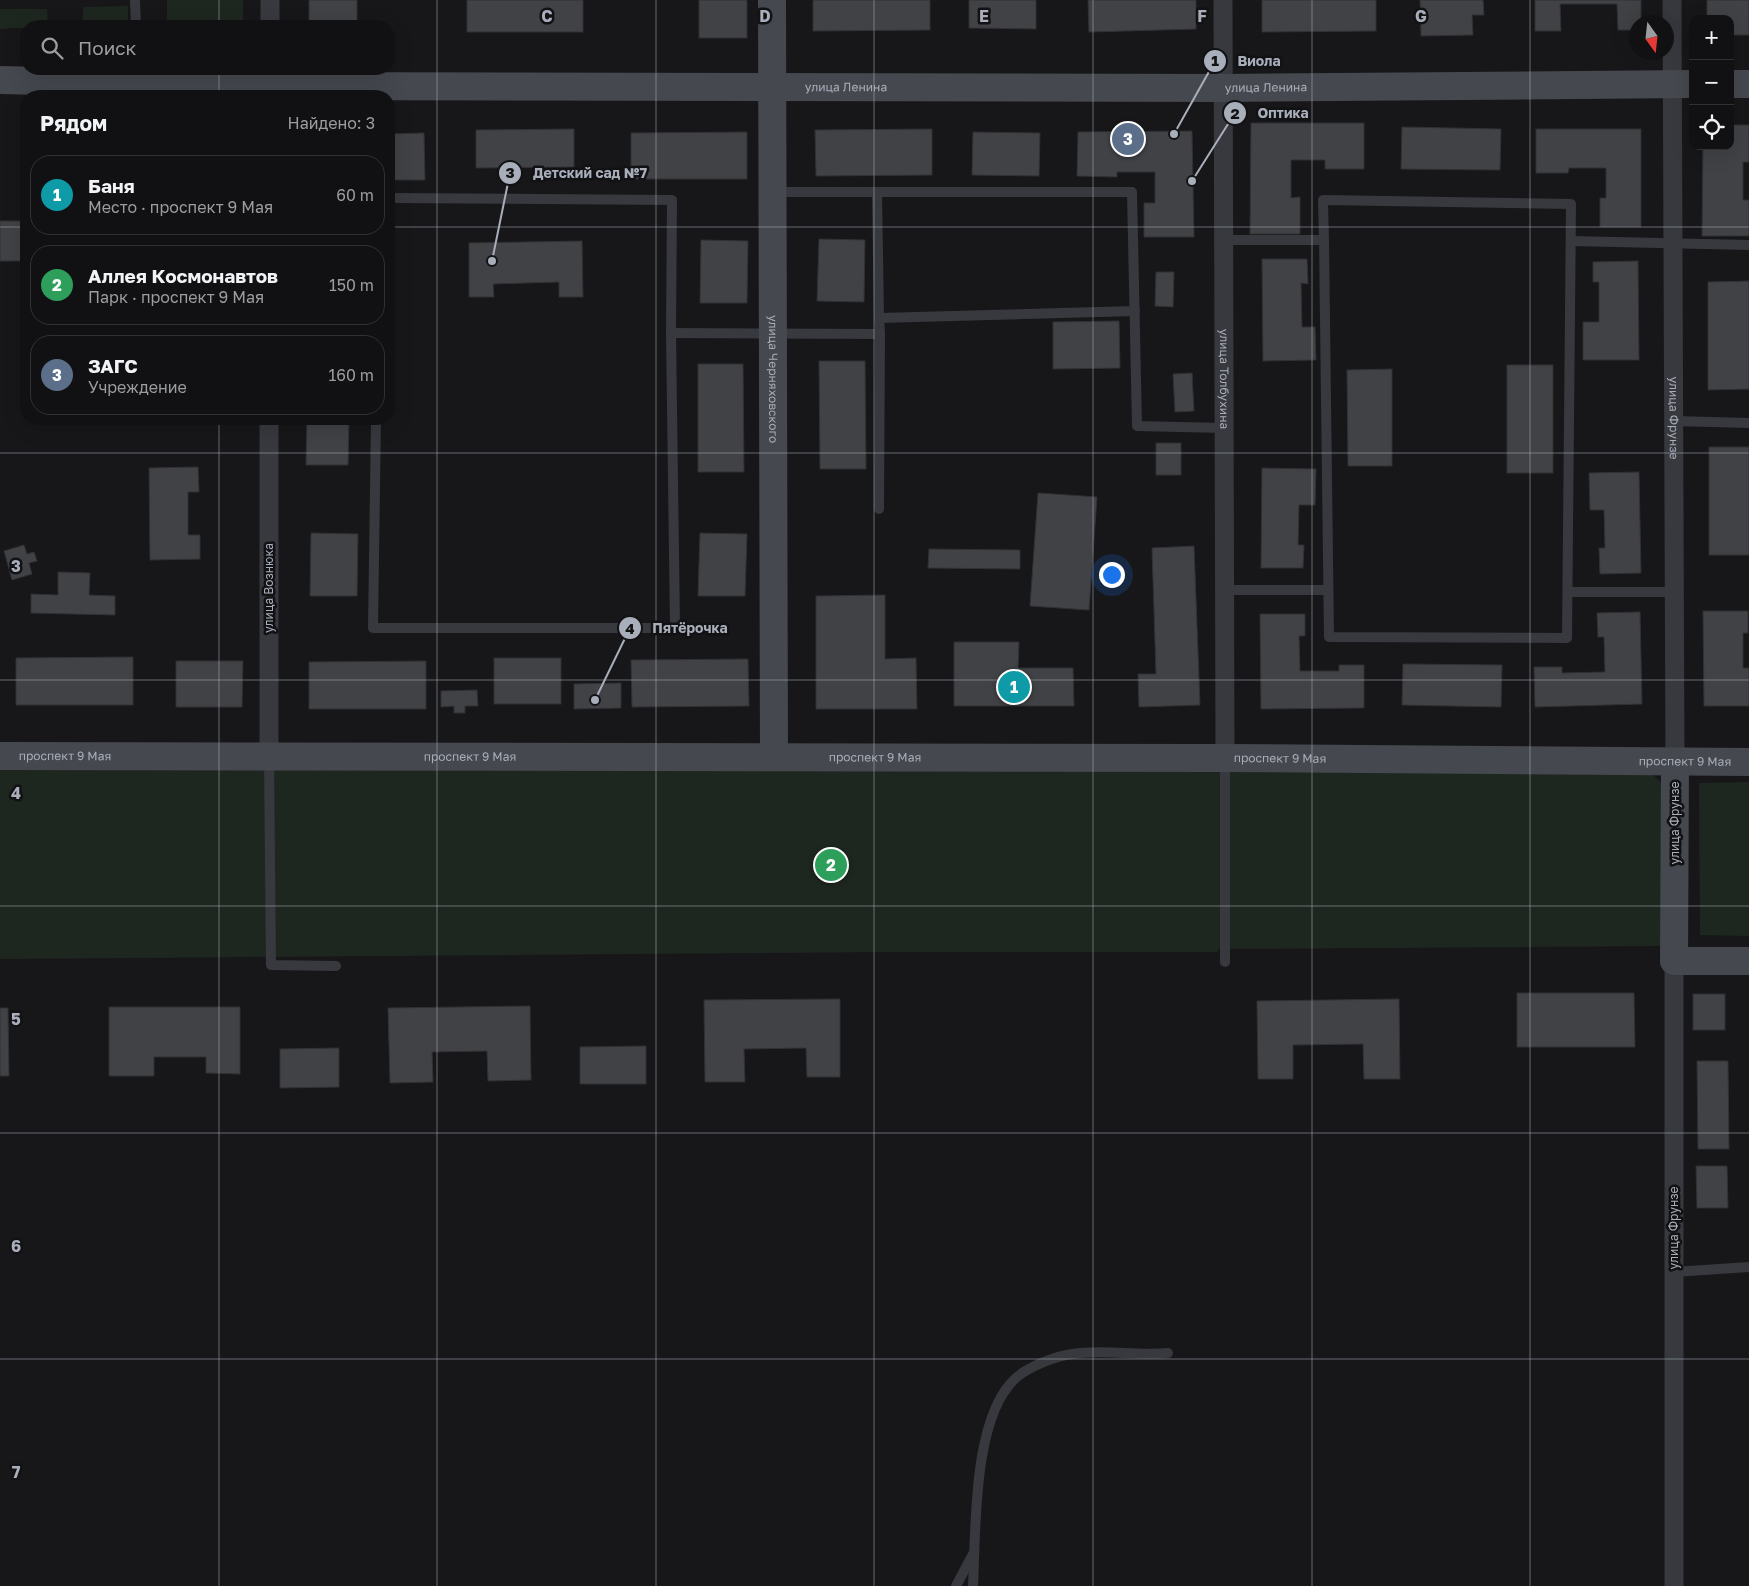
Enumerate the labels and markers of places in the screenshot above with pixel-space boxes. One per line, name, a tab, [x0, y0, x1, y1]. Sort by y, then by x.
callout: Виола	[1202, 47, 1290, 76]
callout: Оптика	[1222, 99, 1318, 128]
pin: 3	[1112, 120, 1144, 158]
callout: Детский сад №7	[498, 158, 657, 187]
callout: Пятёрочка	[618, 614, 738, 643]
pin: 1	[998, 668, 1030, 706]
pin: 2	[815, 846, 847, 884]

